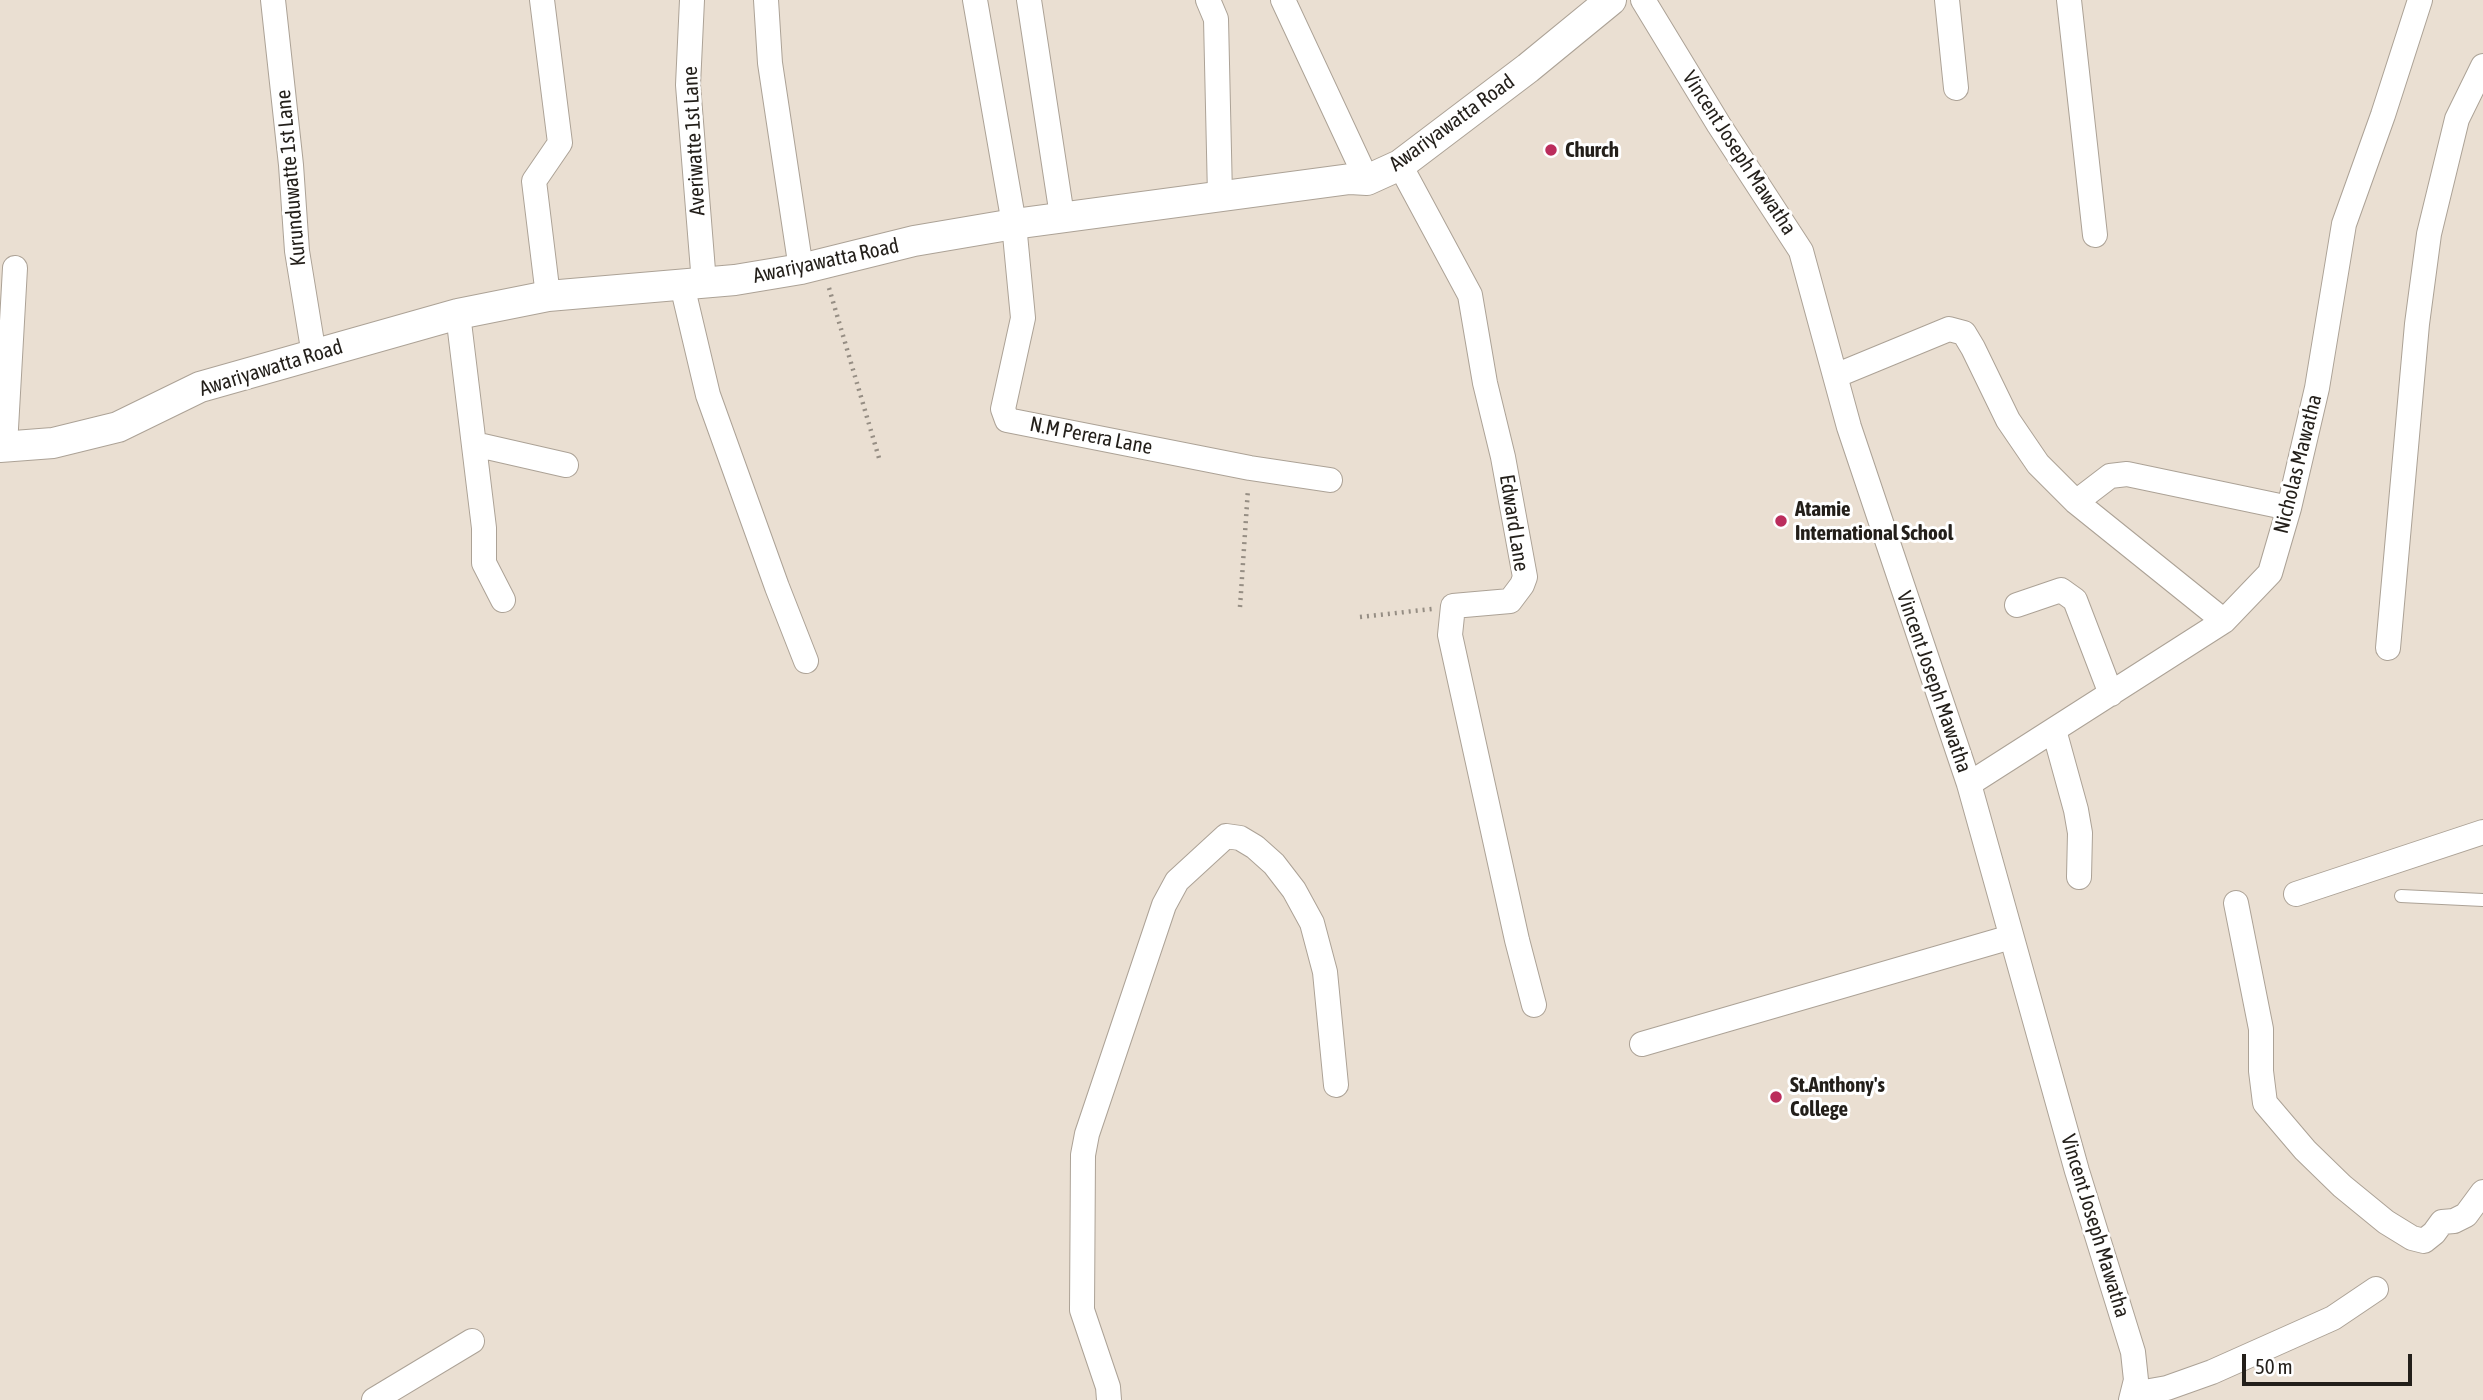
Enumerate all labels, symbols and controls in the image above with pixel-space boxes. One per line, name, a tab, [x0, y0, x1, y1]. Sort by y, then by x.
street label: Averiwatte 1st Lane	[678, 66, 710, 216]
street label: Vincent Joseph Mawatha	[1677, 66, 1801, 240]
street label: Awariyawatta Road	[1385, 69, 1519, 177]
street label: Kurunduwatte 1st Lane	[271, 89, 311, 267]
place label: Church	[1565, 137, 1619, 163]
marker: Church	[1543, 142, 1559, 158]
street label: Awariyawatta Road	[751, 233, 901, 289]
street label: Awariyawatta Road	[196, 334, 346, 402]
street label: Nicholas Mawatha	[2269, 392, 2327, 536]
street label: N.M Perera Lane	[1028, 412, 1154, 460]
street label: Edward Lane	[1494, 473, 1534, 573]
place label: Atamie International School	[1795, 496, 1953, 546]
marker: Atamie International School	[1773, 513, 1789, 529]
street label: Vincent Joseph Mawatha	[1891, 588, 1977, 776]
place label: St.Anthony's College	[1790, 1072, 1885, 1122]
marker: St.Anthony's College	[1768, 1089, 1784, 1105]
street label: Vincent Joseph Mawatha	[2055, 1131, 2135, 1321]
scale bar	[2245, 1340, 2415, 1384]
text: 50 m	[2255, 1354, 2293, 1378]

